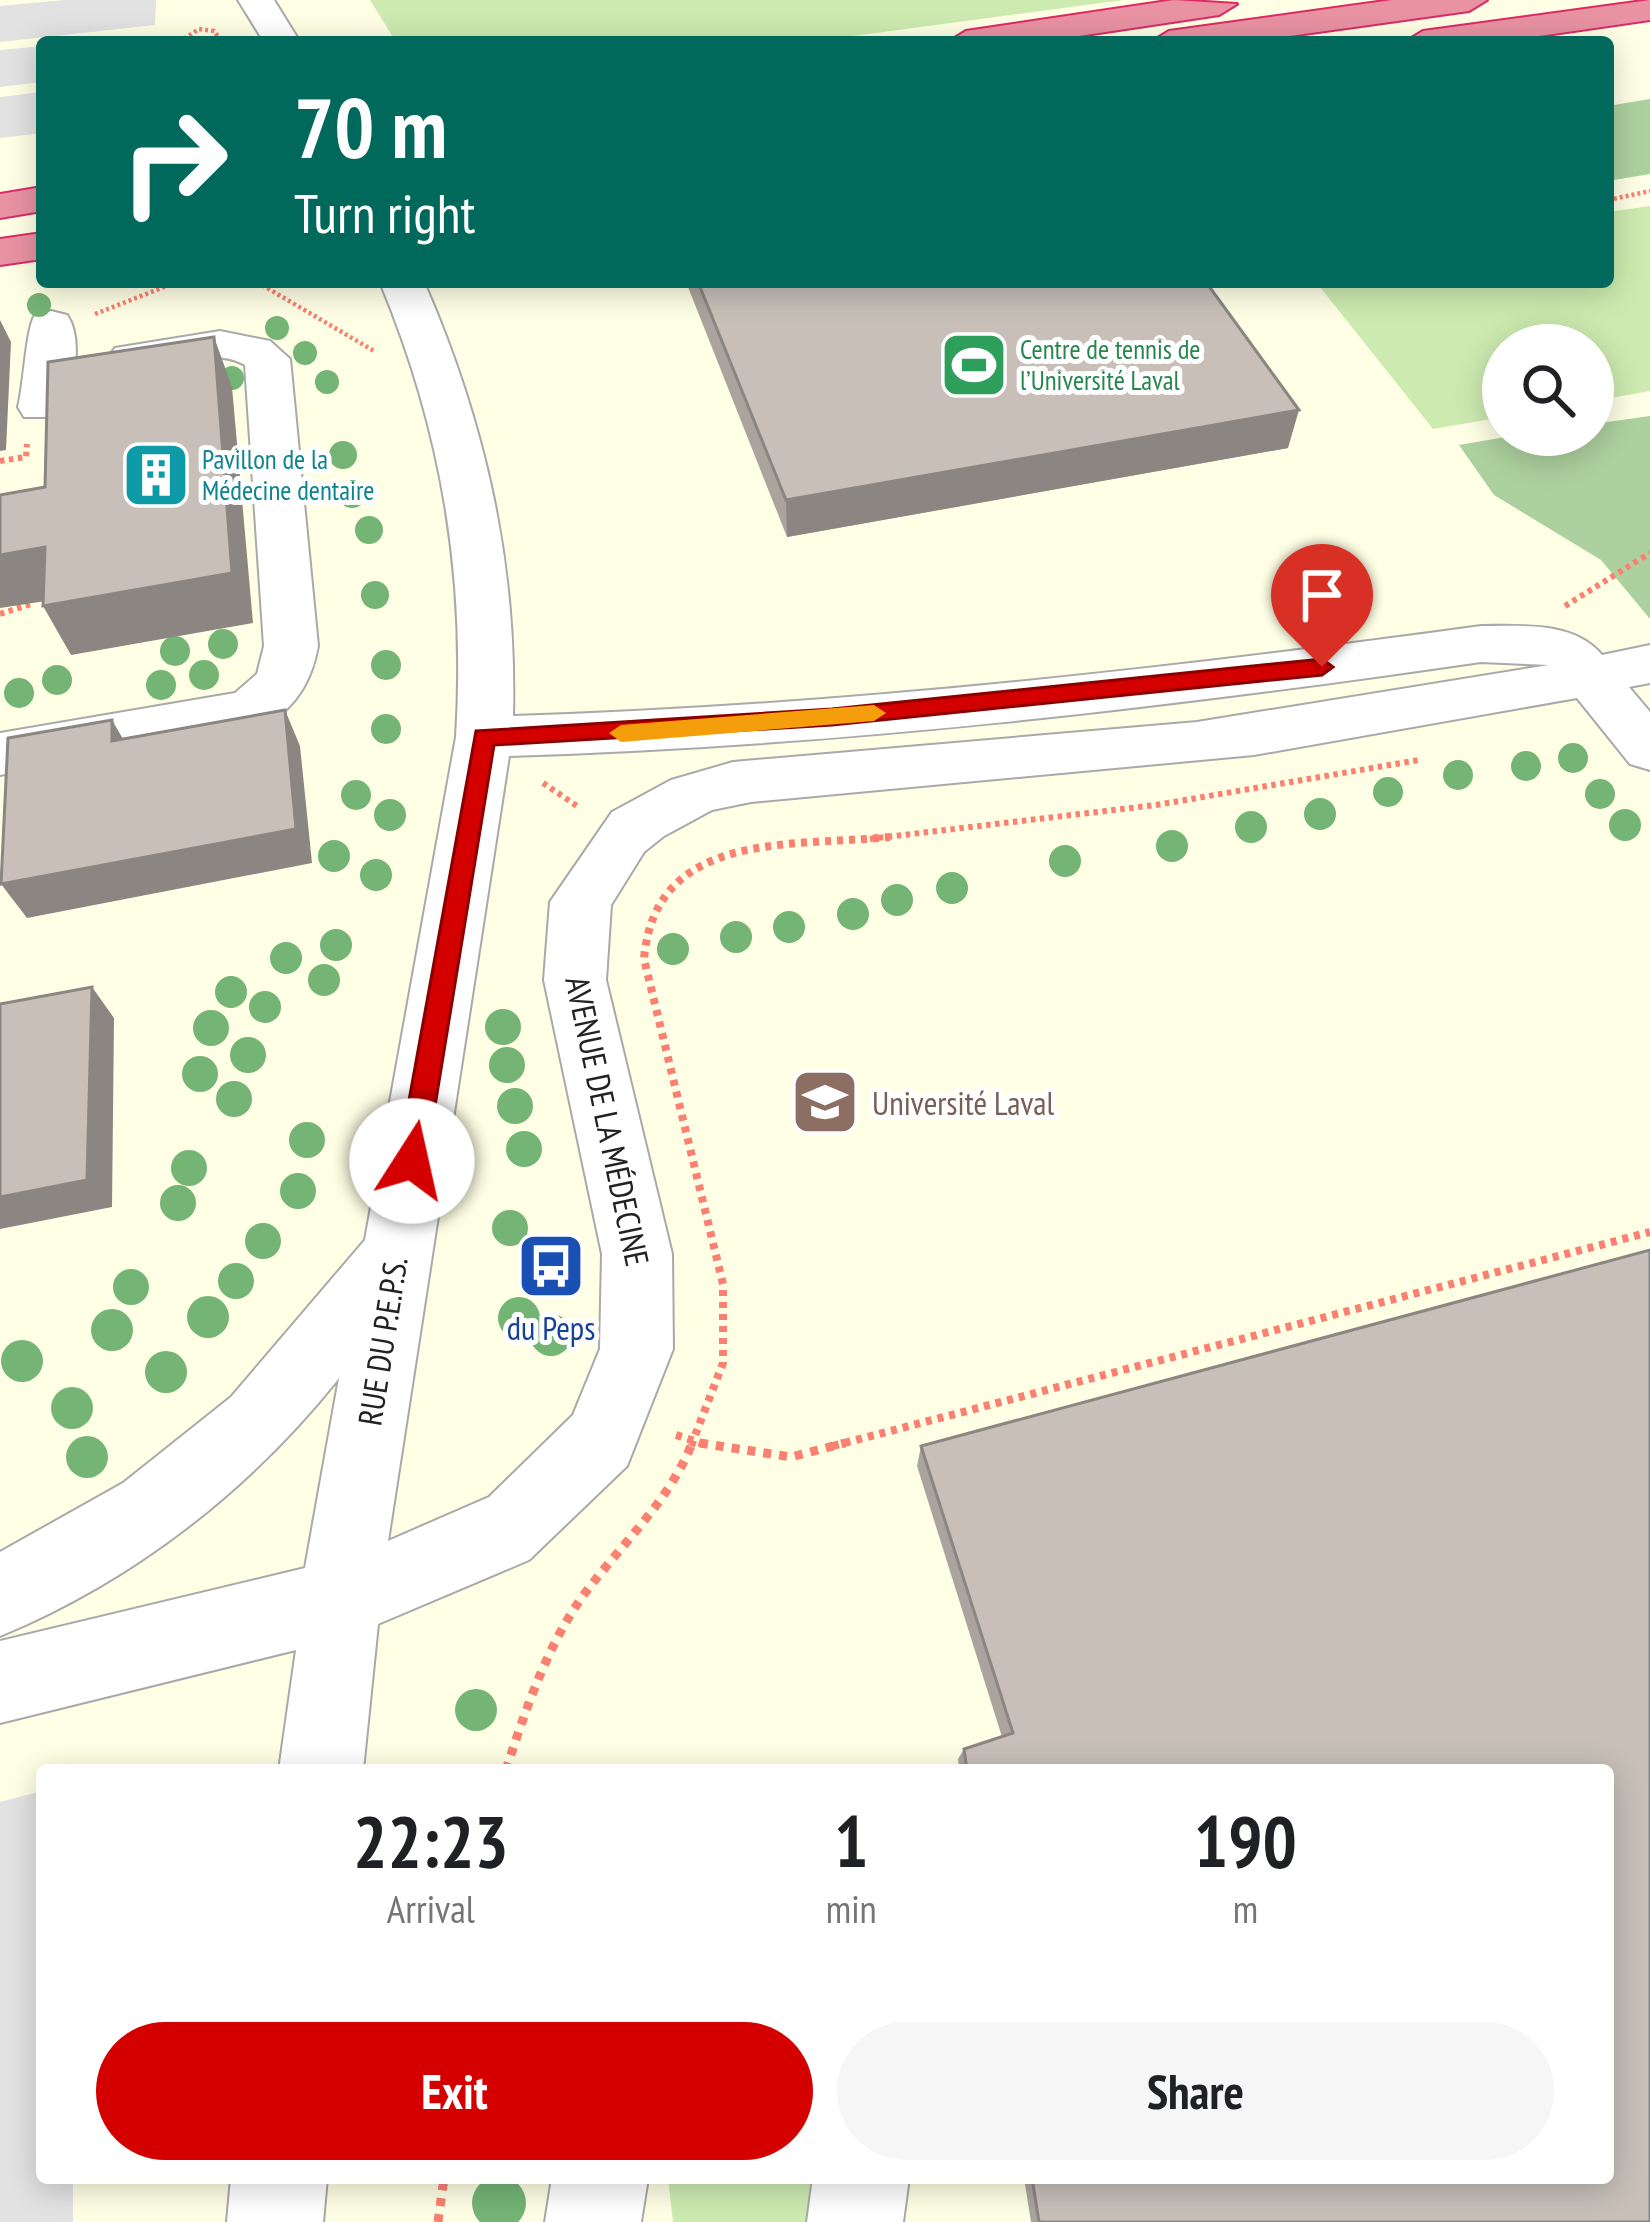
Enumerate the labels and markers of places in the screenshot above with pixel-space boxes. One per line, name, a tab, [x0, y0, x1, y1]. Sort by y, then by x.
sports icon: Centre de tennis de l’Université Laval	[939, 330, 1009, 400]
place label: Centre de tennis de l’Université Laval	[1020, 332, 1201, 397]
building icon: Pavillon de la Médecine dentaire	[121, 440, 191, 510]
place label: Pavillon de la Médecine dentaire	[202, 442, 375, 507]
pin	[1271, 544, 1373, 667]
school or university icon: Université Laval	[790, 1067, 860, 1137]
place label: Université Laval	[872, 1081, 1055, 1124]
bus stop icon: du Peps	[516, 1231, 586, 1301]
place label: du Peps	[507, 1306, 595, 1349]

